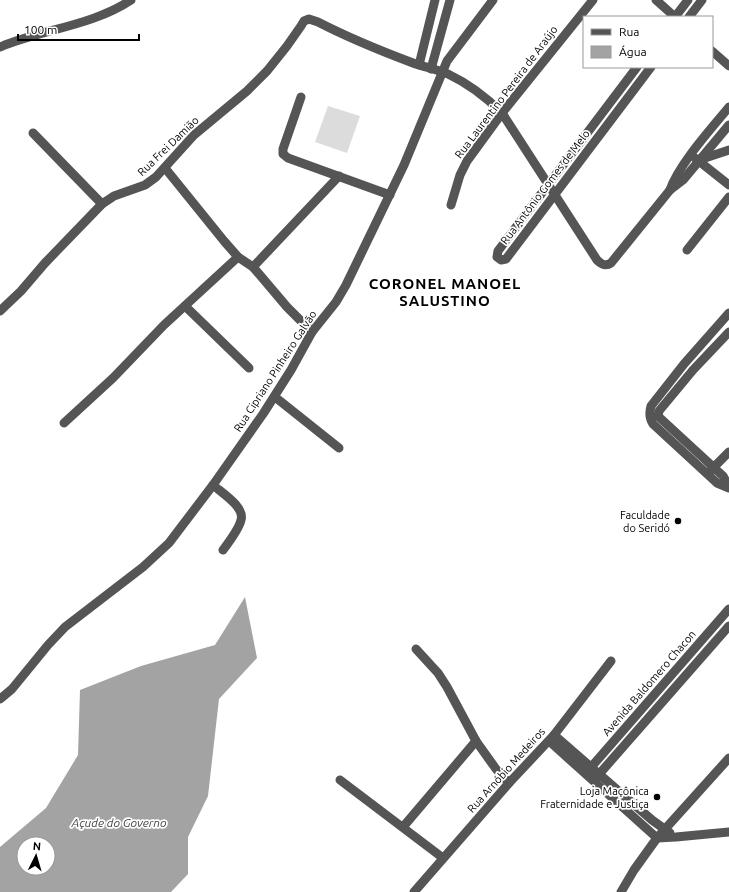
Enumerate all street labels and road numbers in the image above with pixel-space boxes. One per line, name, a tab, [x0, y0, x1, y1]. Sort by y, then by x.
street label: Rua Laurentino Pereira de Araújo	[452, 23, 560, 161]
street label: Rua Frei Damião	[135, 114, 201, 178]
street label: Rua Antônio Gomes de Melo	[498, 128, 592, 246]
street label: Rua Cipriano Pinheiro Galvão	[231, 308, 319, 434]
street label: Avenida Baldomero Chacon	[600, 628, 698, 738]
street label: Rua Arnóbio Medeiros	[465, 725, 547, 815]

